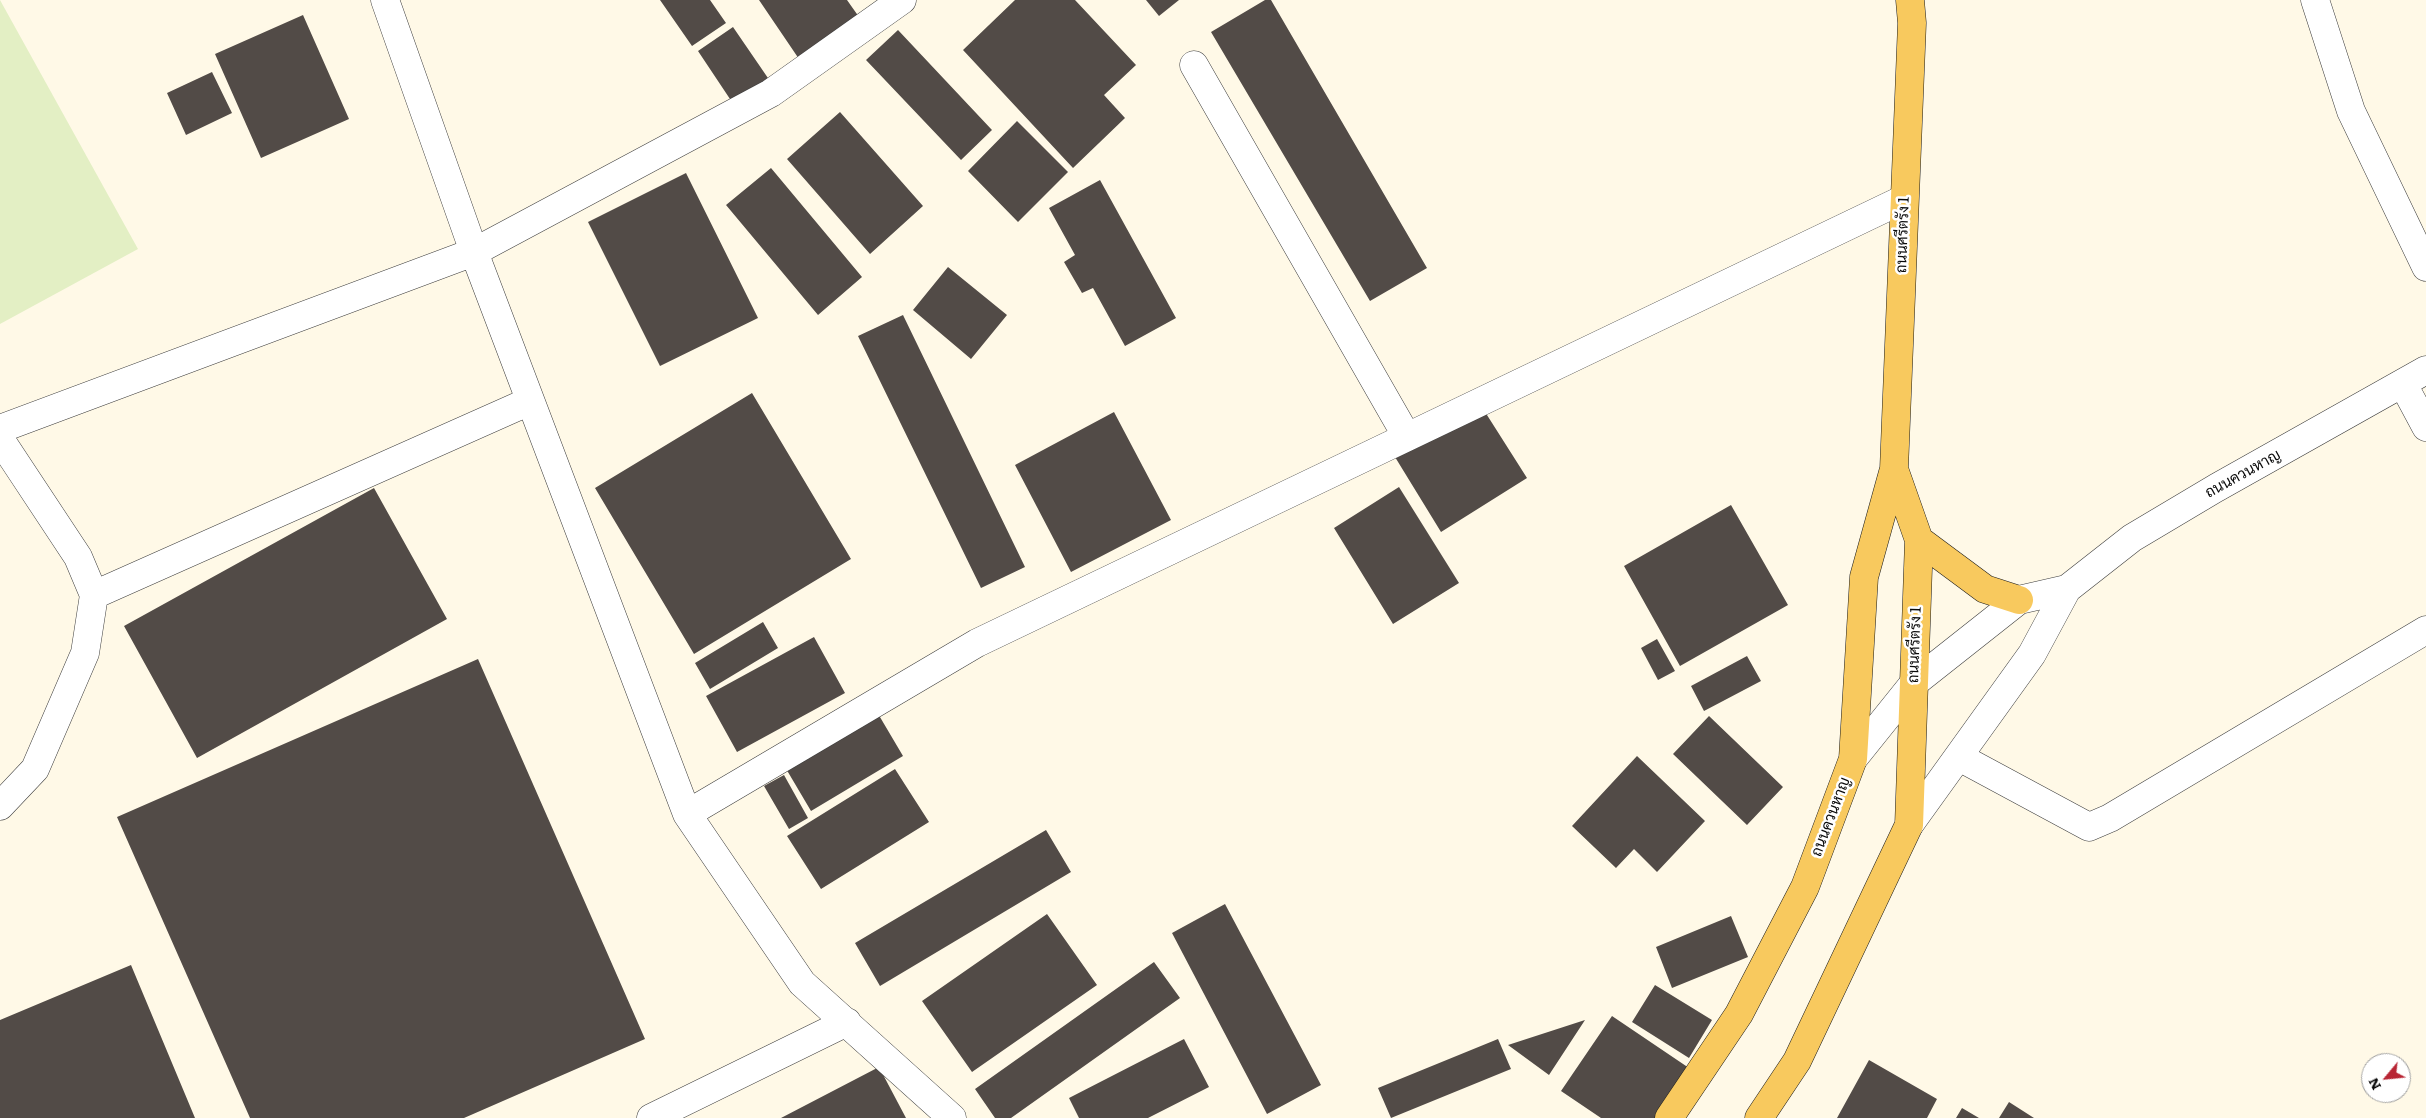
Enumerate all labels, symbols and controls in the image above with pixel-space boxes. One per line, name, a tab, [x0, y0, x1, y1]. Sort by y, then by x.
street label: ถนนศรีตรัง 1	[1893, 197, 1913, 273]
street label: ถนนควนหาญ	[2202, 446, 2284, 502]
street label: ถนนศรีตรัง 1	[1905, 607, 1925, 683]
street label: ถนนควนหาญ	[1808, 775, 1854, 859]
north arrow	[2361, 1053, 2411, 1103]
text: N	[2362, 1075, 2385, 1094]

